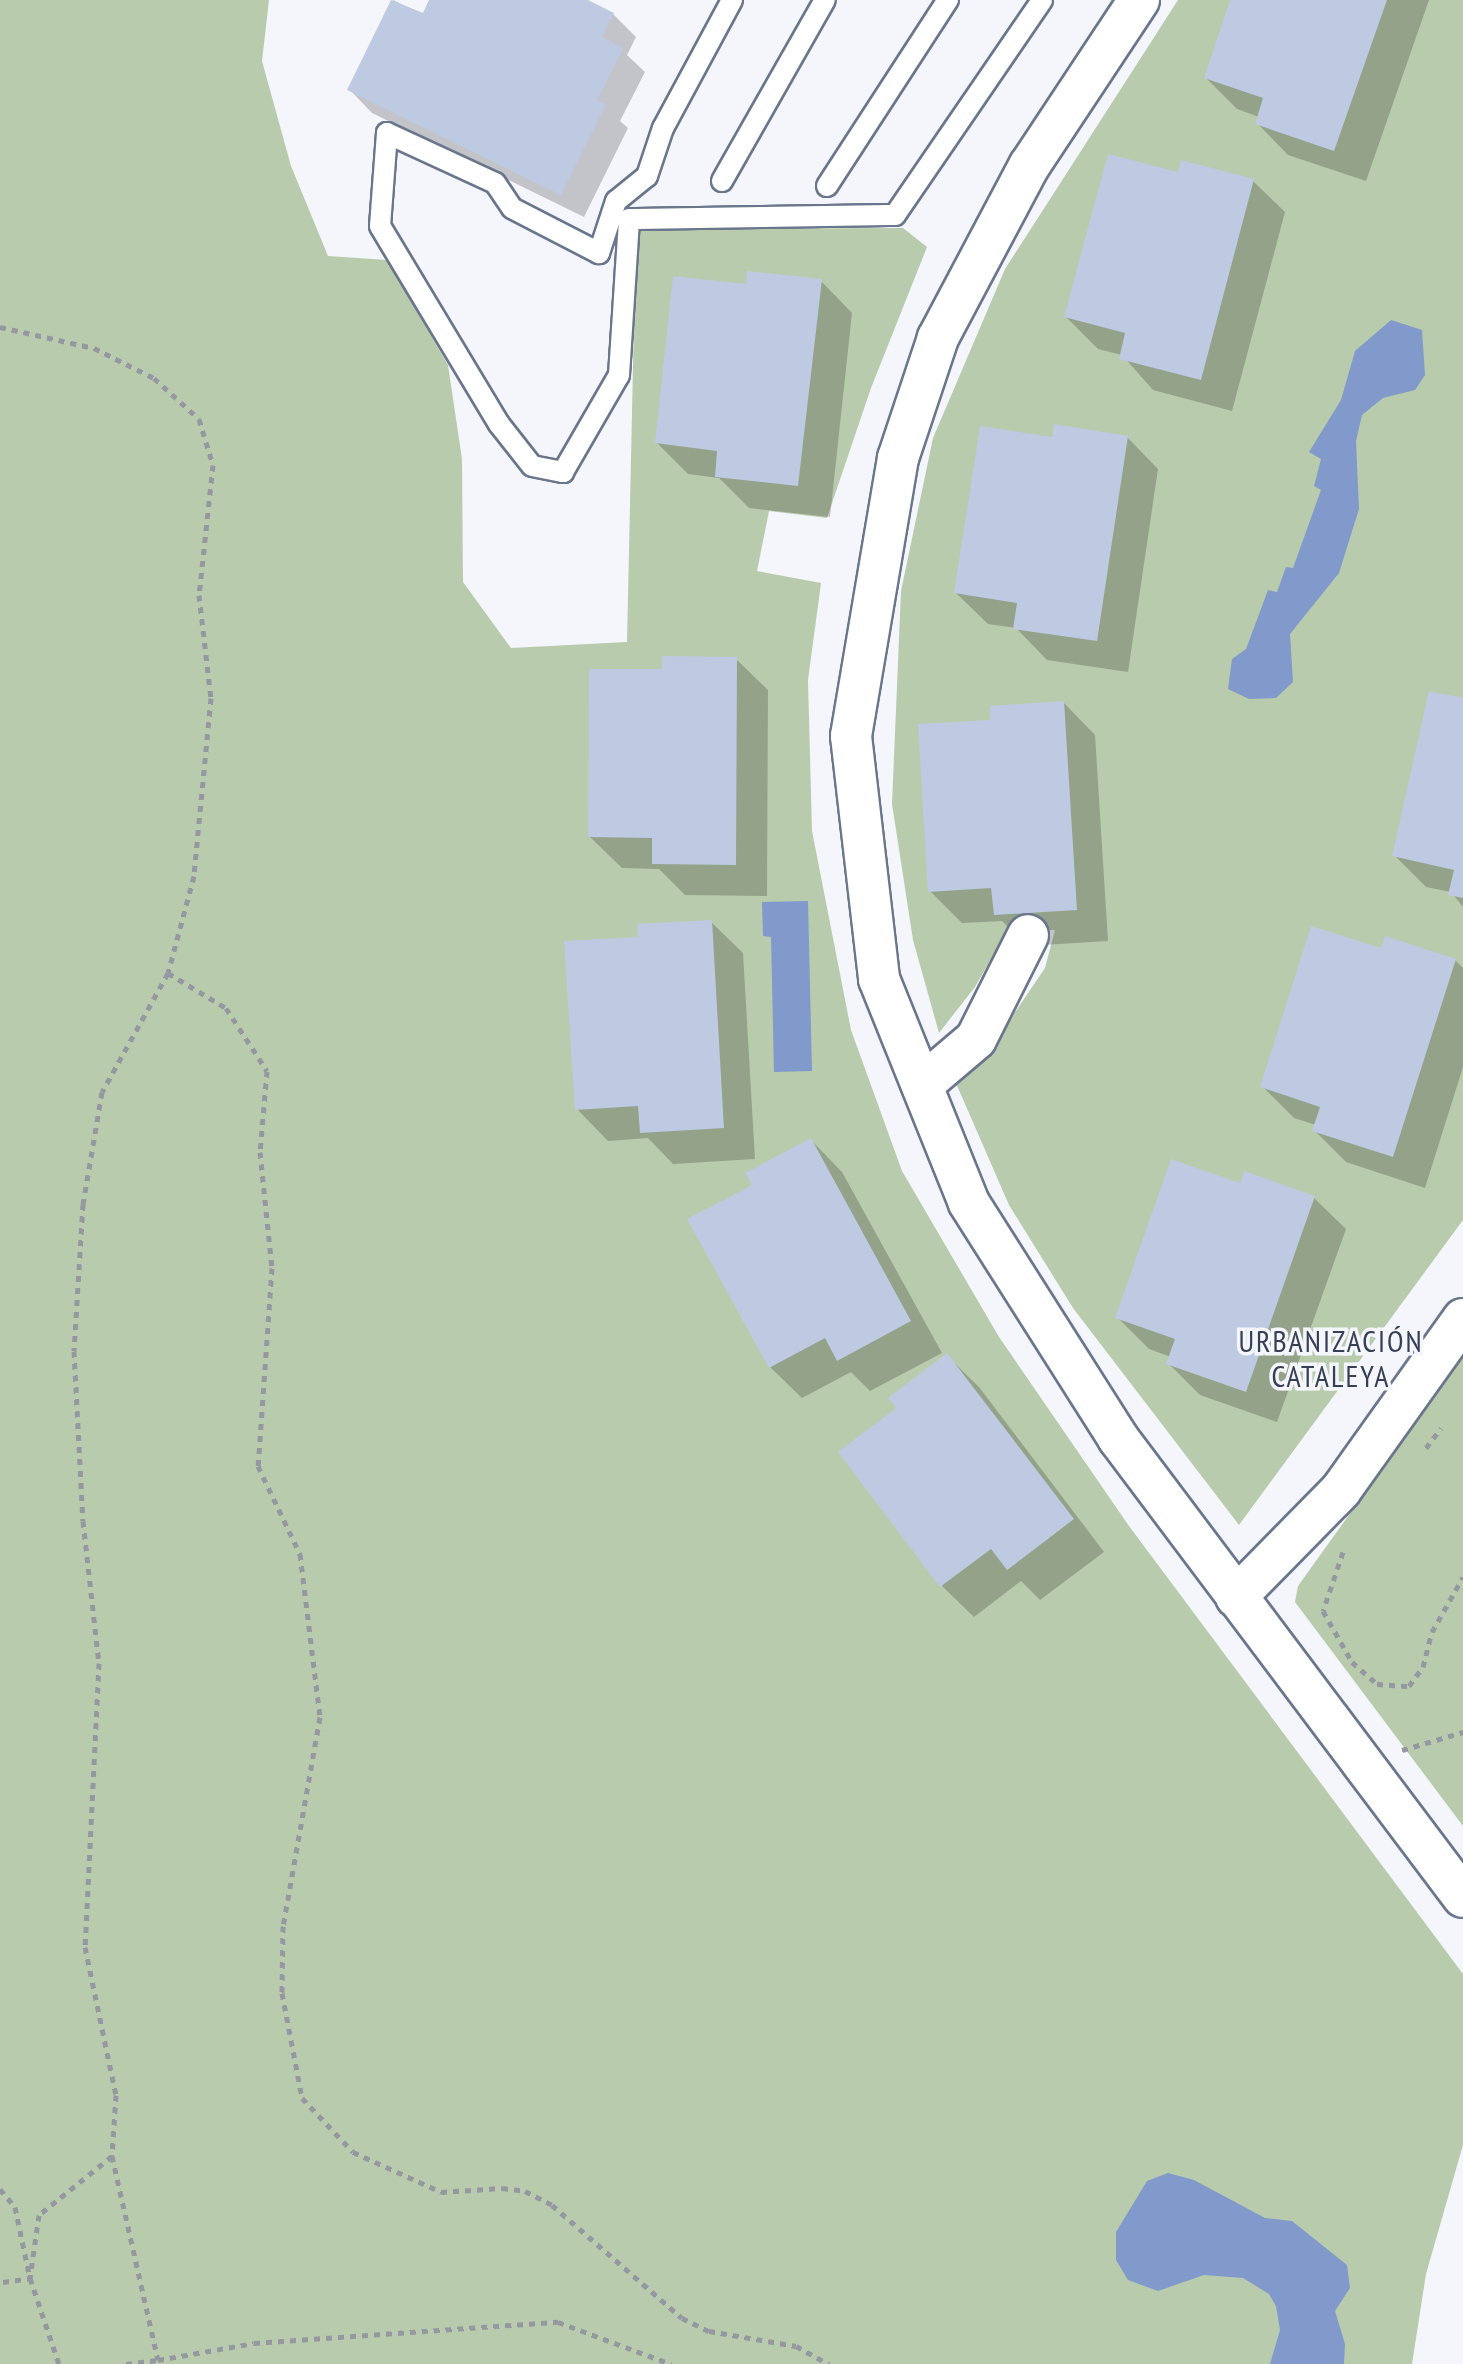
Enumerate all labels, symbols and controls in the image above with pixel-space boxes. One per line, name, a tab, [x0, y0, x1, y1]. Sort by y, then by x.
district label: URBANIZACIÓN CATALEYA	[1238, 1323, 1424, 1394]

